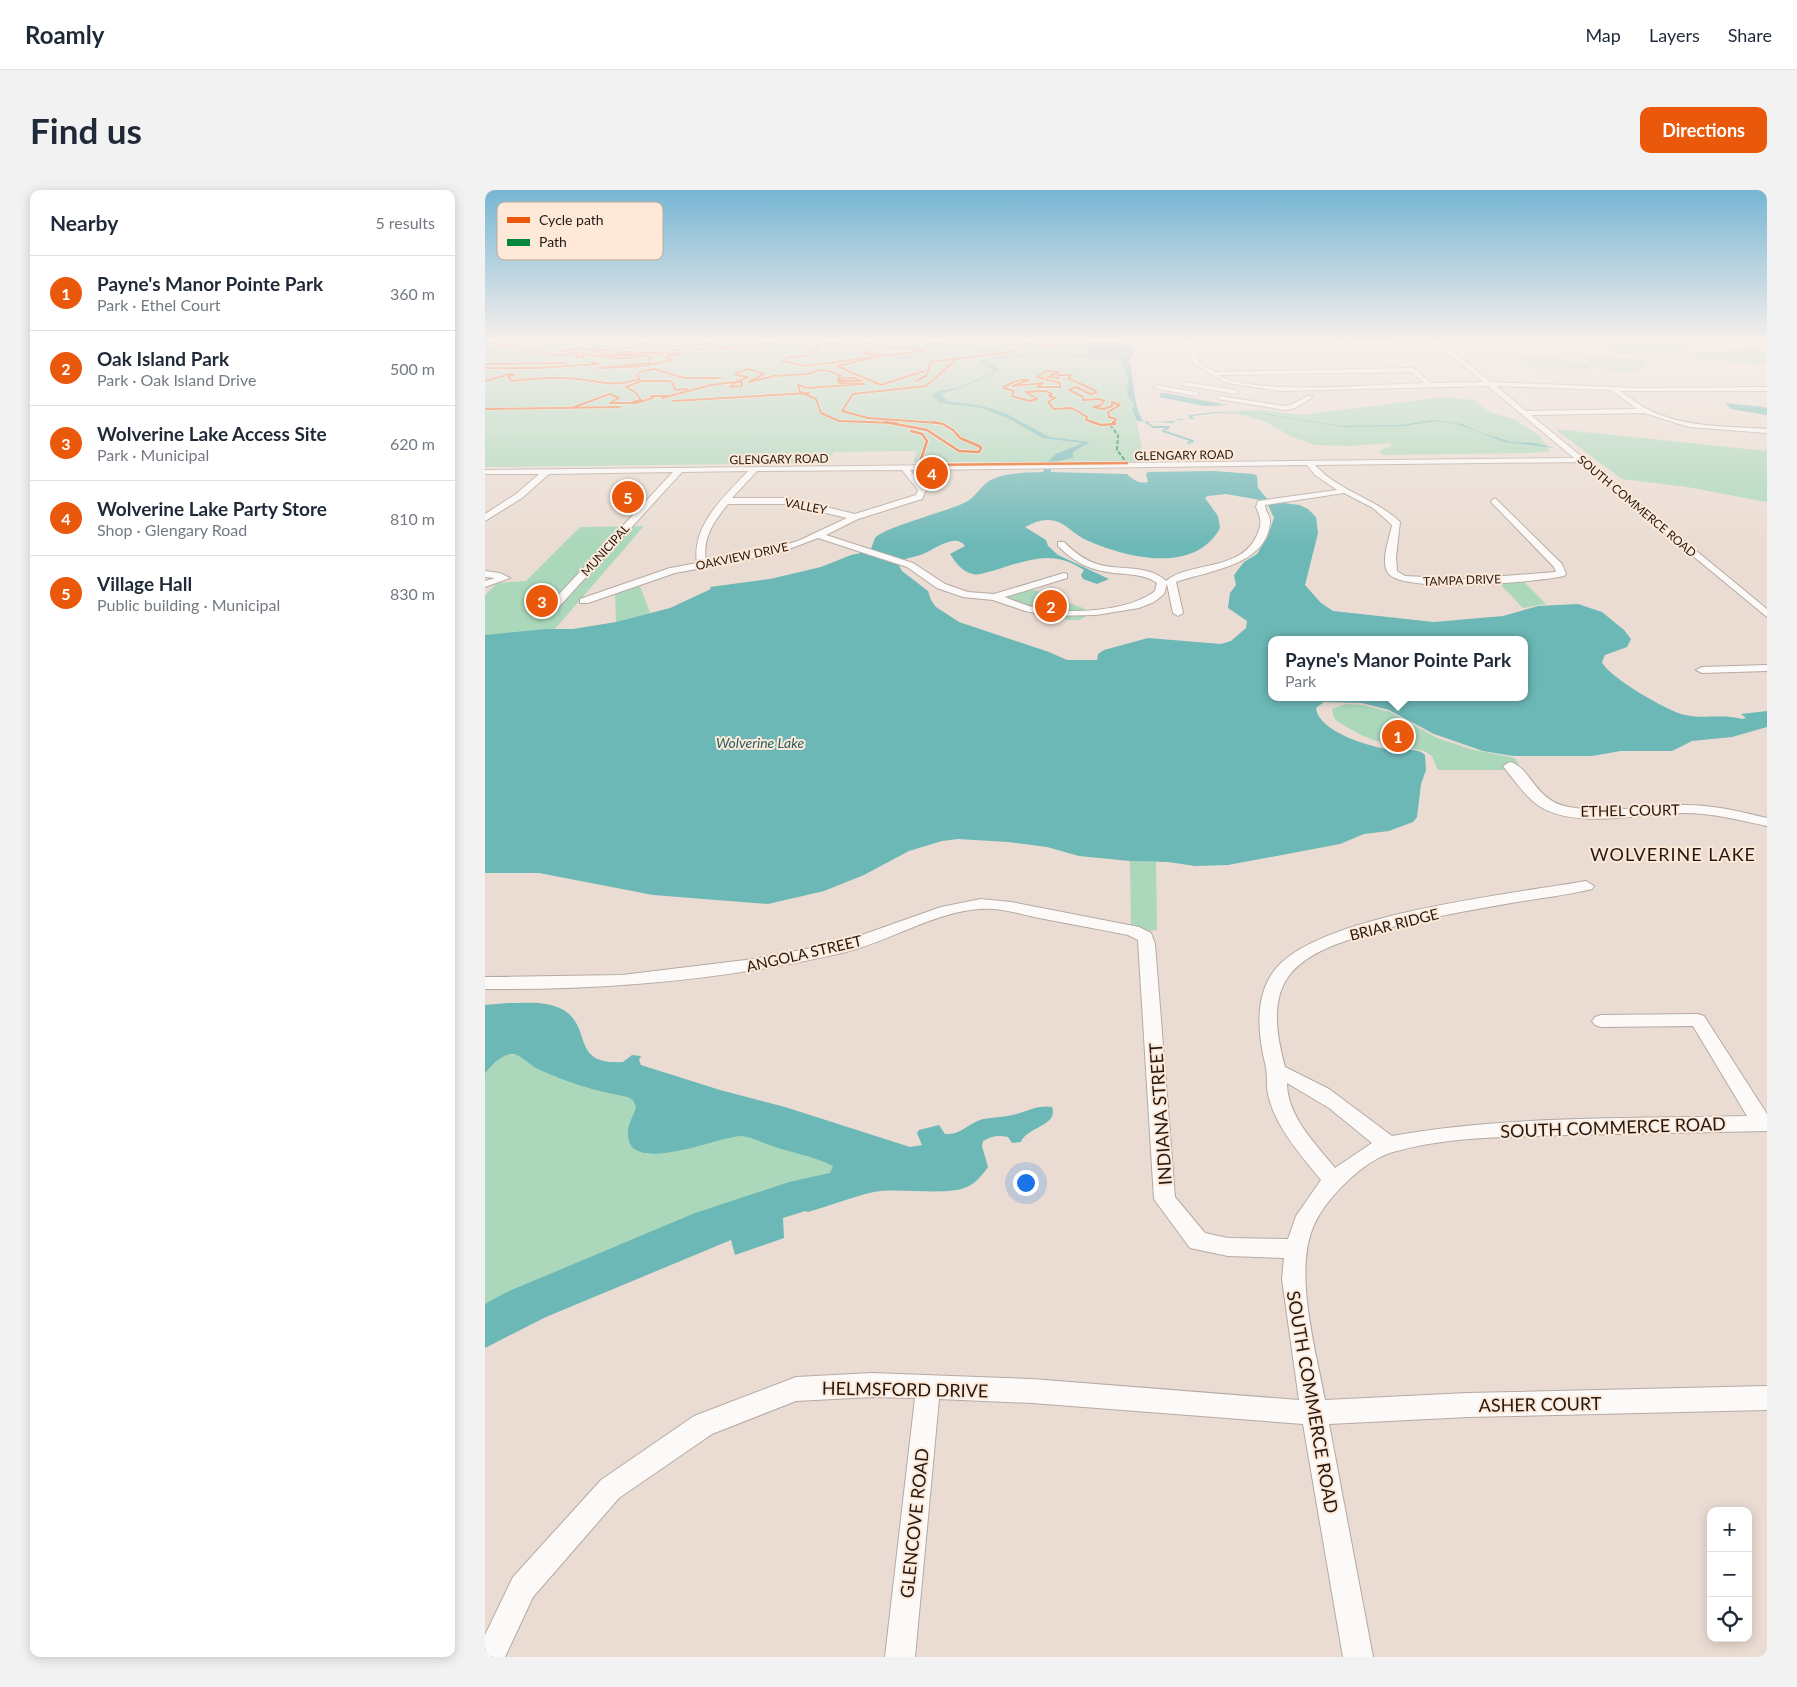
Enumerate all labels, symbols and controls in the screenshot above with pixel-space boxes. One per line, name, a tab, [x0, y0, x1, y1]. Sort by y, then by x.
text: Roamly	[25, 20, 104, 49]
text: Map	[1585, 24, 1621, 46]
text: Layers	[1649, 24, 1700, 46]
text: Share	[1728, 24, 1772, 46]
button: Directions	[1640, 107, 1767, 153]
text: Find us	[30, 109, 142, 151]
legend	[497, 202, 663, 260]
text: Nearby	[50, 210, 118, 235]
text: Cycle path	[539, 211, 604, 228]
text: 5 results	[375, 213, 435, 232]
text: Path	[539, 233, 567, 250]
text: Payne's Manor Pointe Park	[97, 272, 323, 295]
text: 1	[61, 284, 71, 303]
text: 360 m	[390, 284, 435, 303]
text: Park · Ethel Court	[97, 295, 221, 314]
text: Oak Island Park	[97, 347, 229, 370]
text: 2	[61, 359, 71, 378]
text: 500 m	[390, 359, 435, 378]
text: Park · Oak Island Drive	[97, 370, 256, 389]
text: Wolverine Lake Access Site	[97, 422, 327, 445]
text: 3	[61, 434, 71, 453]
text: 620 m	[390, 434, 435, 453]
text: Park · Municipal	[97, 445, 209, 464]
street label: GLENGARY ROAD	[1134, 447, 1234, 463]
street label: GLENGARY ROAD	[729, 451, 829, 467]
street label: SOUTH COMMERCE ROAD	[1575, 452, 1699, 560]
pin: 4	[916, 454, 948, 492]
pin: 5	[612, 478, 644, 516]
street label: VALLEY	[784, 495, 829, 517]
text: Wolverine Lake Party Store	[97, 497, 327, 520]
text: 4	[61, 509, 71, 528]
text: 810 m	[390, 509, 435, 528]
text: Shop · Glengary Road	[97, 520, 247, 539]
street label: MUNICIPAL	[578, 521, 632, 579]
street label: OAKVIEW DRIVE	[694, 539, 790, 573]
street label: TAMPA DRIVE	[1423, 571, 1501, 589]
text: Village Hall	[97, 572, 192, 595]
pin: 3	[526, 582, 558, 620]
text: 5	[61, 584, 71, 603]
text: 830 m	[390, 584, 435, 603]
pin: 2	[1035, 587, 1067, 625]
text: Public building · Municipal	[97, 595, 280, 614]
popup	[1268, 636, 1528, 701]
text: Payne's Manor Pointe Park	[1285, 648, 1511, 671]
text: Park	[1285, 671, 1316, 690]
pin: 1	[1382, 717, 1414, 755]
water label: Wolverine Lake	[716, 734, 804, 751]
street label: ETHEL COURT	[1580, 800, 1680, 820]
district label: WOLVERINE LAKE	[1590, 843, 1756, 865]
street label: BRIAR RIDGE	[1348, 904, 1440, 944]
street label: ANGOLA STREET	[744, 931, 864, 975]
street label: INDIANA STREET	[1144, 1042, 1176, 1186]
street label: SOUTH COMMERCE ROAD	[1500, 1112, 1726, 1142]
your location	[1013, 1170, 1039, 1196]
street label: SOUTH COMMERCE ROAD	[1283, 1289, 1343, 1515]
street label: HELMSFORD DRIVE	[822, 1377, 988, 1401]
street label: ASHER COURT	[1478, 1392, 1602, 1416]
street label: GLENCOVE ROAD	[895, 1447, 933, 1599]
map controls	[1707, 1507, 1752, 1642]
button: +	[1707, 1507, 1752, 1552]
button: −	[1707, 1552, 1752, 1597]
button: locate	[1707, 1597, 1752, 1642]

